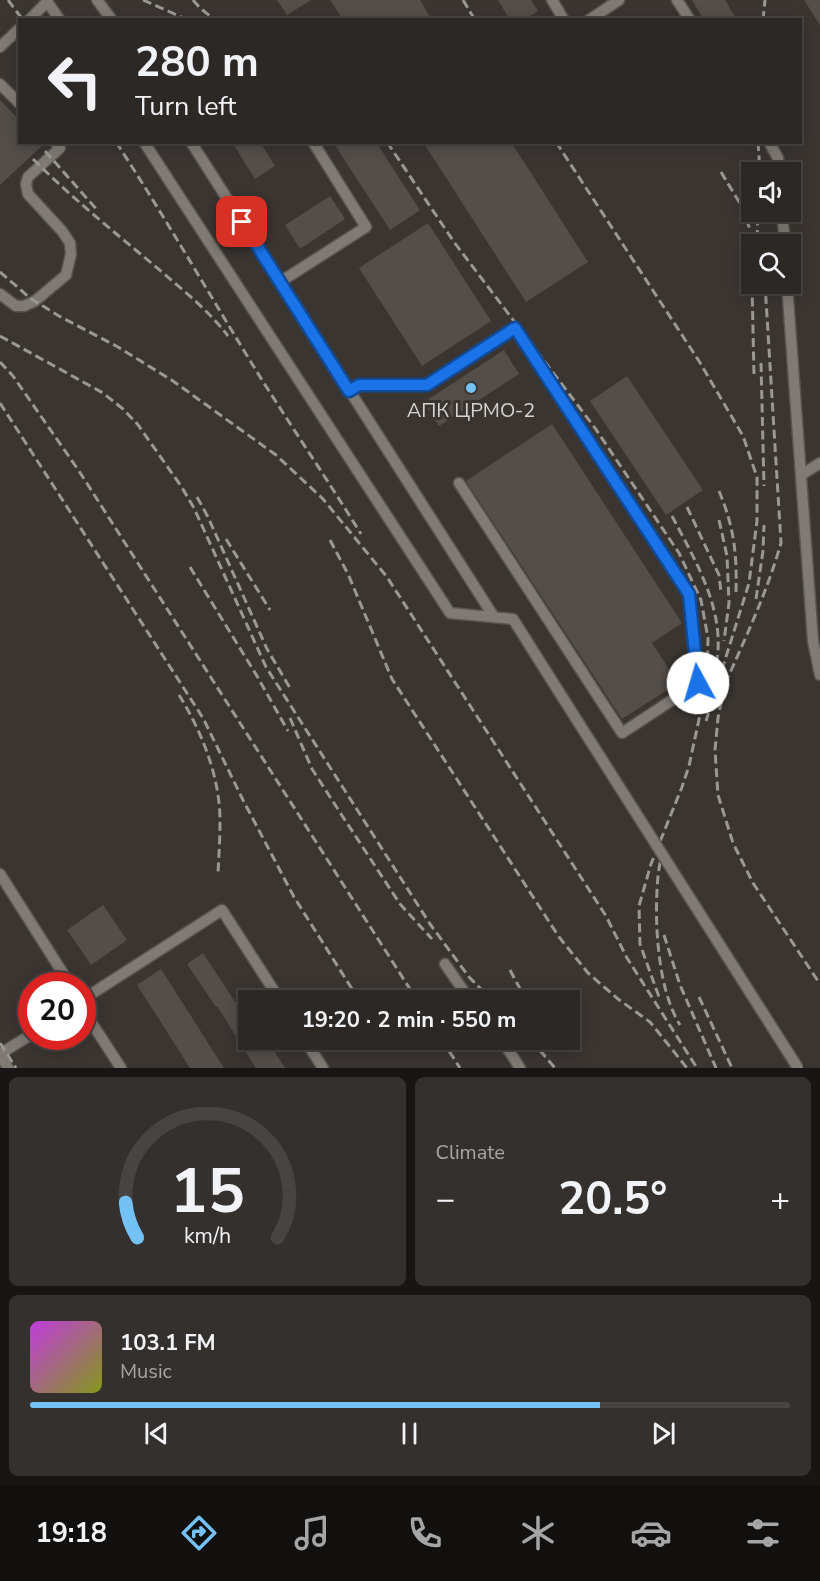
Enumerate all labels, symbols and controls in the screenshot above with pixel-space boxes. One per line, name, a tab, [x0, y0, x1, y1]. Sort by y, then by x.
text: 280 m	[135, 34, 259, 91]
icon: left	[36, 42, 114, 120]
text: Turn left	[135, 88, 236, 125]
map controls	[741, 162, 801, 294]
button: sound	[741, 162, 801, 222]
pin	[216, 196, 267, 247]
icon: arrive	[225, 205, 258, 238]
button: search	[741, 234, 801, 294]
marker: АПК ЦРМО-2	[464, 381, 478, 395]
place label: АПК ЦРМО-2	[407, 397, 535, 424]
position arrow	[666, 651, 730, 715]
speed limit sign: 20	[18, 972, 96, 1050]
text: 19:20 · 2 min · 550 m	[302, 1005, 516, 1035]
text: Climate	[436, 1139, 505, 1166]
text: 15	[170, 1149, 245, 1234]
text: 20.5°	[558, 1169, 667, 1230]
text: −	[436, 1177, 455, 1222]
text: +	[770, 1177, 790, 1222]
text: km/h	[184, 1222, 231, 1252]
text: 103.1 FM	[120, 1328, 216, 1358]
text: Music	[120, 1358, 172, 1385]
icon: previous	[140, 1417, 173, 1450]
icon: pause	[393, 1417, 426, 1450]
icon: next	[647, 1417, 680, 1450]
icon: directions	[178, 1512, 220, 1554]
icon: music	[291, 1512, 333, 1554]
icon: phone	[404, 1512, 446, 1554]
icon: climate	[517, 1512, 559, 1554]
icon: car	[630, 1512, 672, 1554]
icon: filters	[742, 1512, 784, 1554]
text: 19:18	[35, 1515, 107, 1552]

